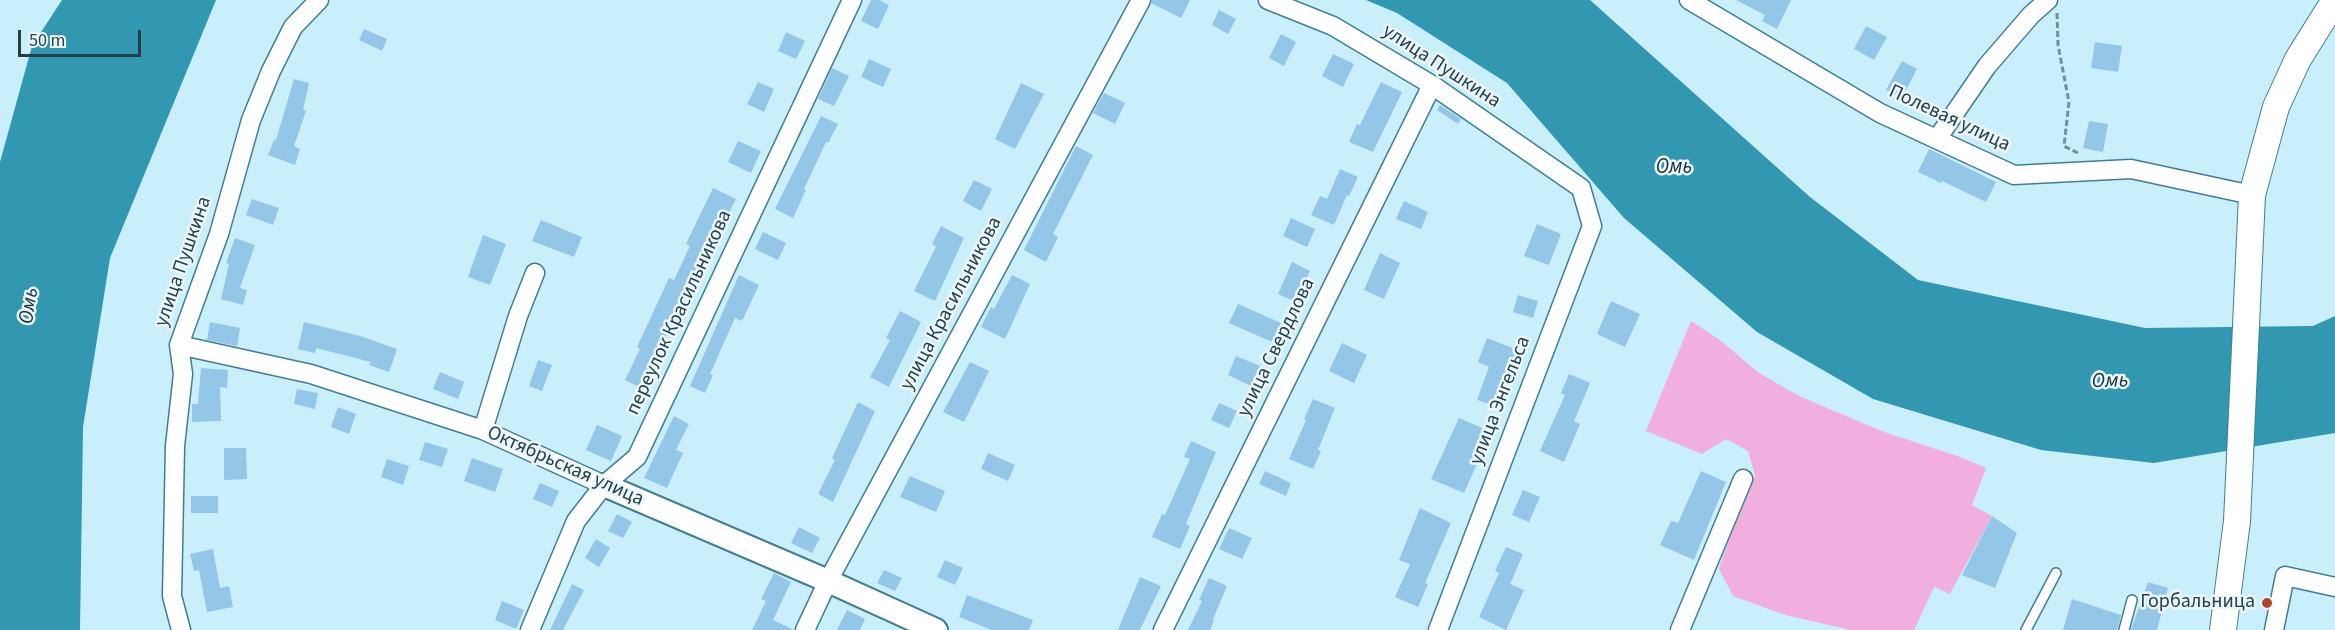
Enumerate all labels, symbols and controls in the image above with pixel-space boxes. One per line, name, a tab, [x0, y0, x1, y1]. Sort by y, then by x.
scale bar	[21, 18, 144, 56]
street label: улица Пушкина	[1377, 20, 1505, 114]
text: 50 m	[29, 28, 65, 53]
street label: Полевая улица	[1884, 80, 2014, 158]
water label: Омь	[1656, 155, 1692, 181]
street label: улица Пушкина	[150, 194, 218, 330]
street label: переулок Красильникова	[622, 207, 738, 419]
street label: улица Красильникова	[896, 213, 1008, 395]
street label: улица Свердлова	[1233, 275, 1321, 421]
water label: Омь	[15, 286, 45, 326]
street label: улица Энгельса	[1465, 333, 1537, 469]
water label: Омь	[2092, 369, 2128, 395]
street label: Октябрьская улица	[483, 422, 647, 512]
place label: Горбальница	[2140, 591, 2255, 615]
marker: Горбальница	[2260, 596, 2274, 610]

